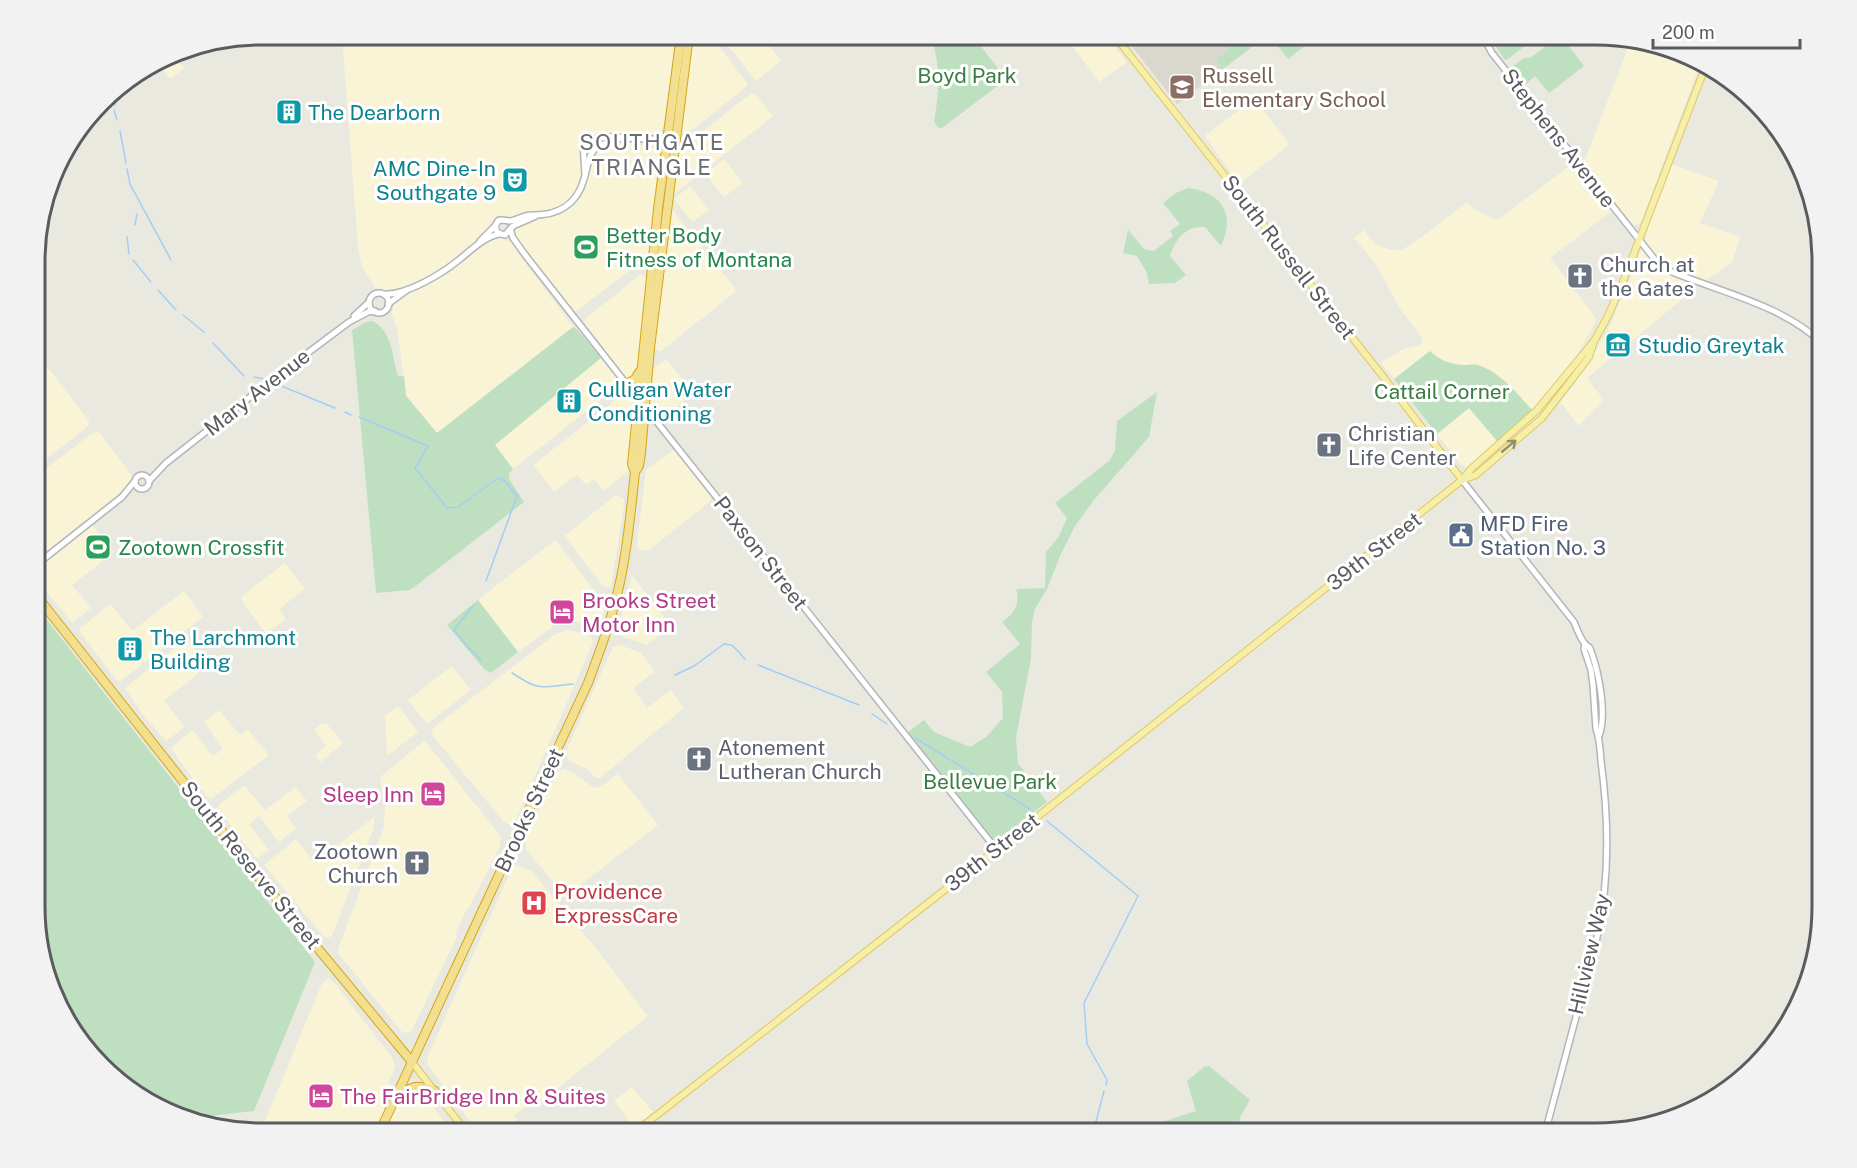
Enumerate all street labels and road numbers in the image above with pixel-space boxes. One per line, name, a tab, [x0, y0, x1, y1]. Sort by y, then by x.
street label: Stephens Avenue	[1497, 63, 1621, 213]
street label: South Russell Street	[1217, 170, 1361, 344]
street label: Mary Avenue	[199, 343, 315, 441]
street label: Paxson Street	[709, 491, 813, 615]
street label: 39th Street	[1322, 506, 1426, 596]
street label: Brooks Street	[489, 744, 569, 876]
street label: South Reserve Street	[176, 776, 326, 954]
street label: 39th Street	[940, 807, 1044, 897]
street label: Hillview Way	[1563, 891, 1615, 1017]

